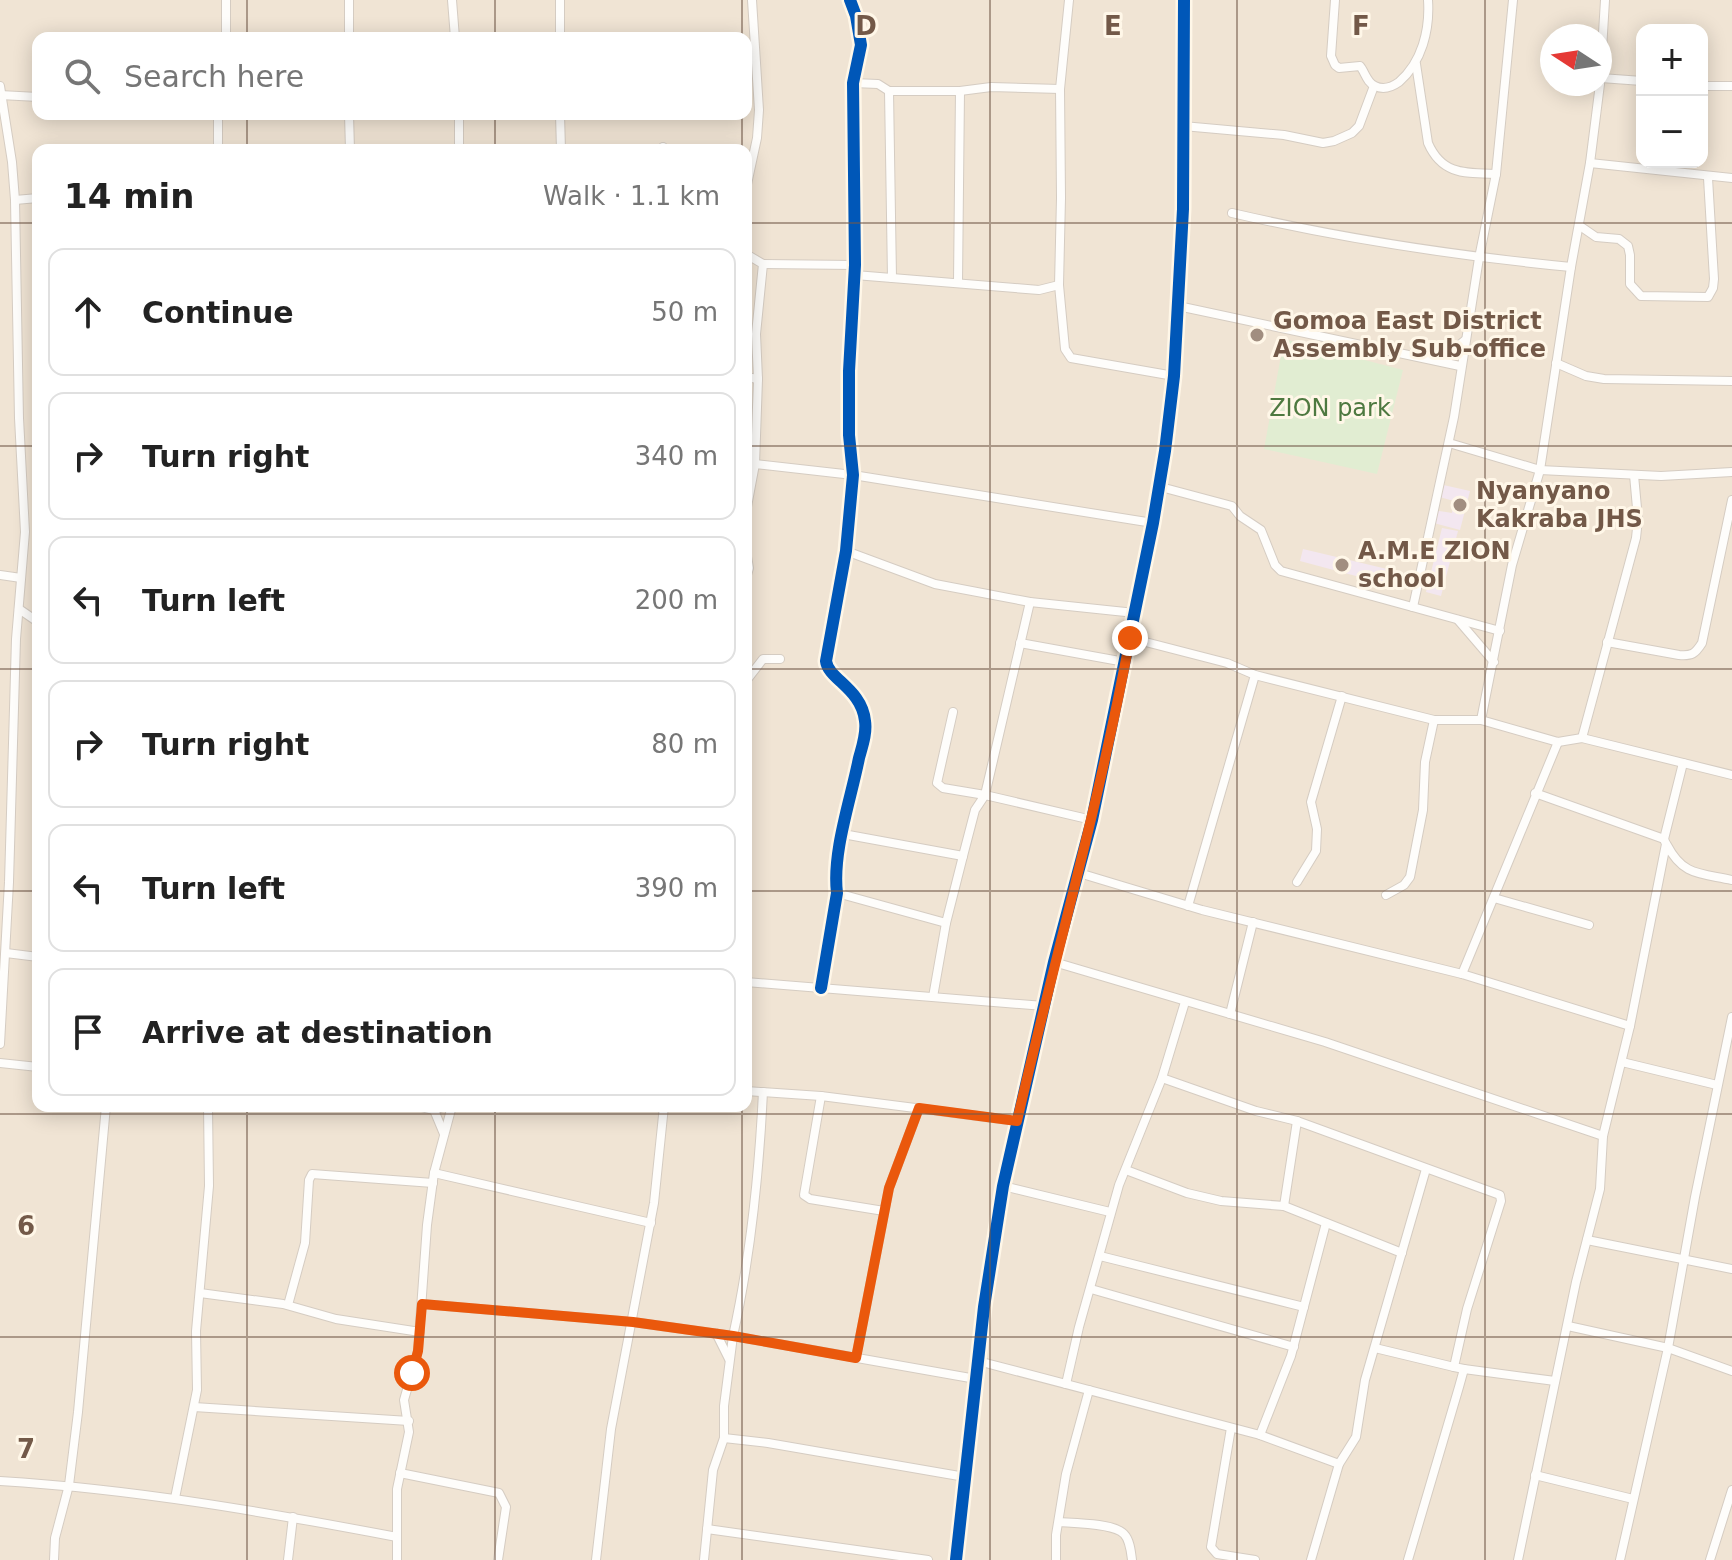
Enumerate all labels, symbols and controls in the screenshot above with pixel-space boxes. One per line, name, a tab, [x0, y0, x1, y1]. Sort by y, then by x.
text: D	[855, 11, 877, 41]
text: E	[1104, 11, 1122, 41]
text: F	[1352, 11, 1370, 41]
north arrow	[1540, 24, 1612, 96]
map controls	[1636, 24, 1708, 168]
button: +	[1636, 24, 1708, 96]
search box	[32, 32, 752, 120]
icon: search	[60, 54, 104, 98]
text: Search here	[124, 59, 304, 94]
button: −	[1636, 96, 1708, 168]
text: 14 min	[64, 176, 194, 216]
text: Walk · 1.1 km	[543, 181, 720, 211]
icon: ahead	[66, 290, 110, 334]
text: Continue	[142, 295, 294, 330]
text: 50 m	[651, 297, 718, 327]
place label: Gomoa East District Assembly Sub-office	[1273, 307, 1546, 363]
marker: Gomoa East District Assembly Sub-office	[1248, 326, 1266, 344]
park label: ZION park	[1269, 394, 1391, 422]
icon: right	[66, 434, 110, 478]
text: Turn right	[142, 439, 309, 474]
text: 340 m	[635, 441, 718, 471]
place label: Nyanyano Kakraba JHS	[1476, 477, 1643, 533]
marker: Nyanyano Kakraba JHS	[1451, 496, 1469, 514]
place label: A.M.E ZION school	[1358, 537, 1511, 593]
marker: A.M.E ZION school	[1333, 556, 1351, 574]
icon: left	[66, 578, 110, 622]
text: Turn left	[142, 583, 285, 618]
text: 200 m	[635, 585, 718, 615]
route end	[1112, 620, 1148, 656]
icon: right	[66, 722, 110, 766]
text: Turn right	[142, 727, 309, 762]
text: 80 m	[651, 729, 718, 759]
icon: left	[66, 866, 110, 910]
text: Turn left	[142, 871, 285, 906]
text: 390 m	[635, 873, 718, 903]
icon: arrive	[66, 1010, 110, 1054]
text: Arrive at destination	[142, 1015, 493, 1050]
text: 6	[17, 1211, 35, 1241]
route start	[394, 1355, 430, 1391]
text: 7	[17, 1434, 35, 1464]

